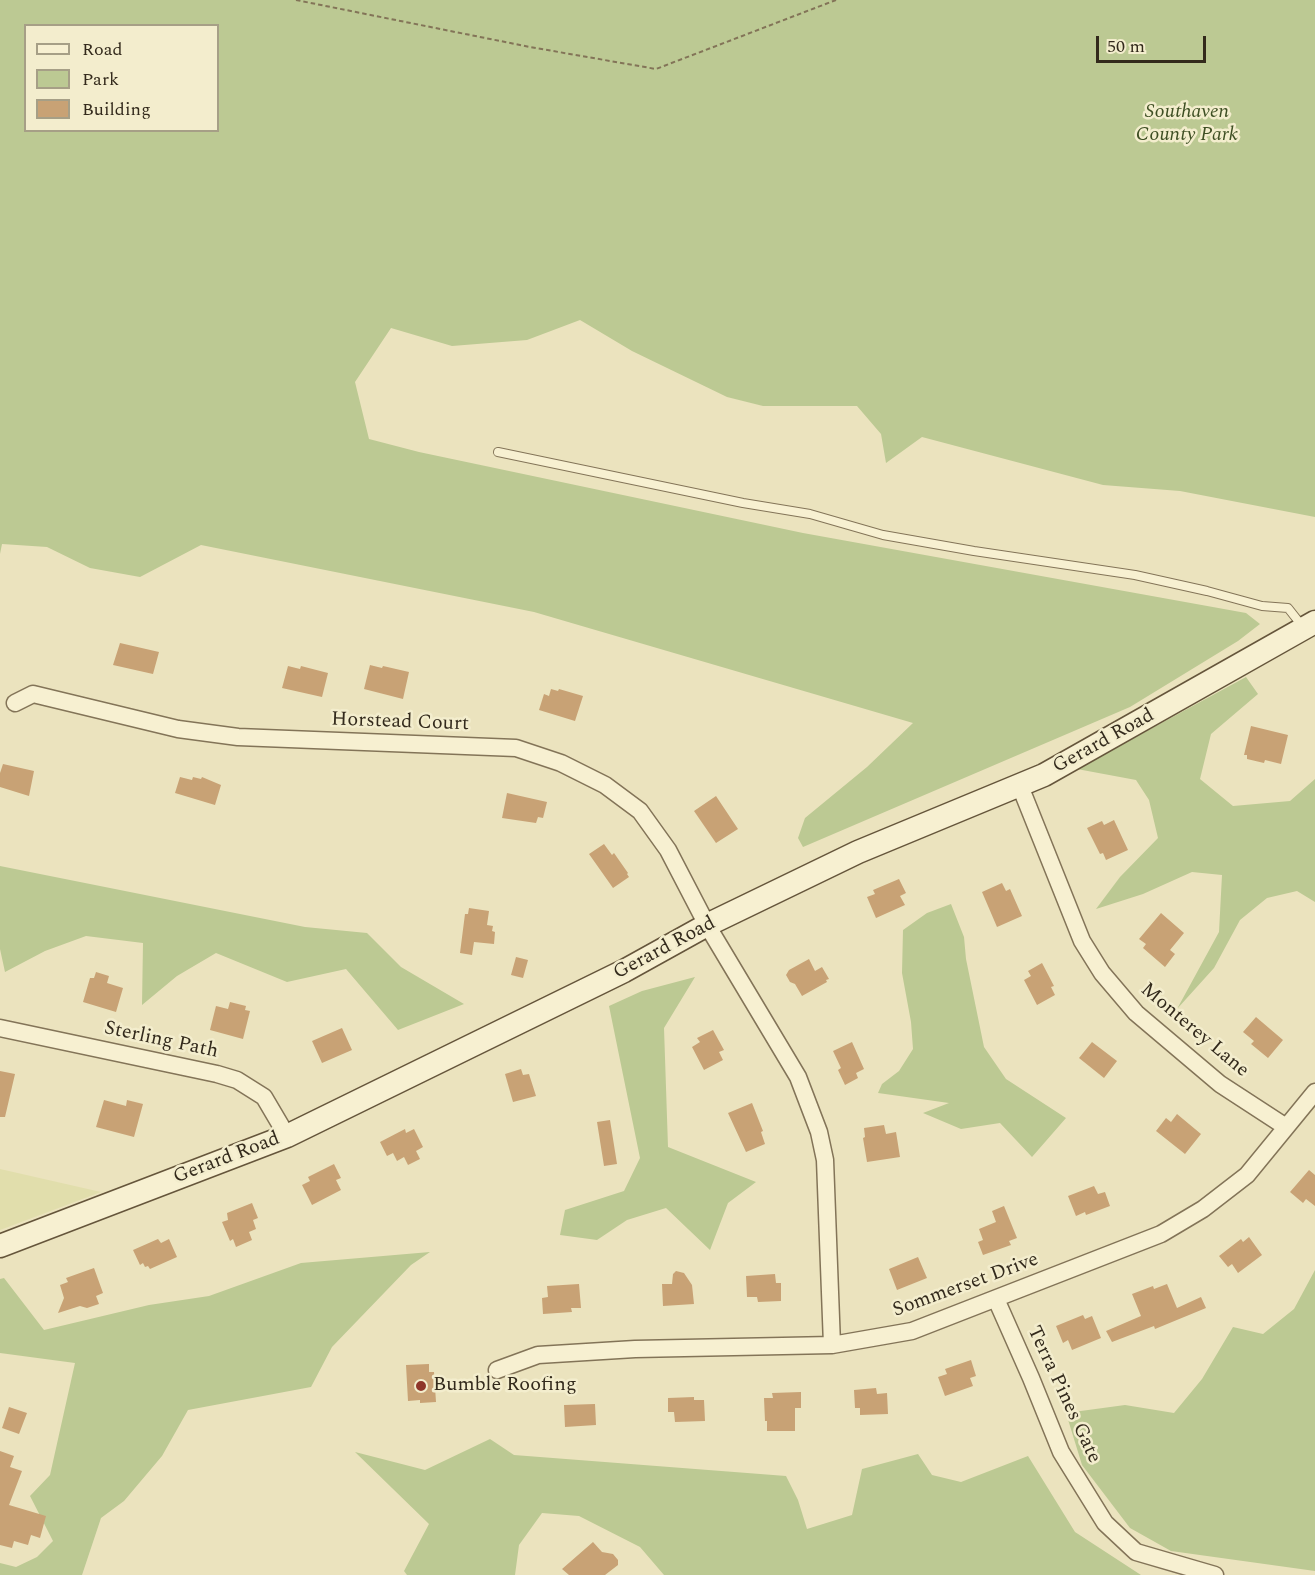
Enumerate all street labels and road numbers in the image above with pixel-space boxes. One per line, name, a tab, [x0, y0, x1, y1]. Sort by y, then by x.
street label: Gerard Road	[1049, 704, 1159, 780]
street label: Horstead Court	[331, 709, 469, 737]
street label: Gerard Road	[610, 912, 720, 986]
street label: Monterey Lane	[1135, 979, 1253, 1083]
street label: Sterling Path	[102, 1017, 220, 1065]
street label: Gerard Road	[170, 1128, 284, 1190]
street label: Sommerset Drive	[890, 1249, 1042, 1323]
street label: Terra Pines Gate	[1021, 1322, 1105, 1468]

